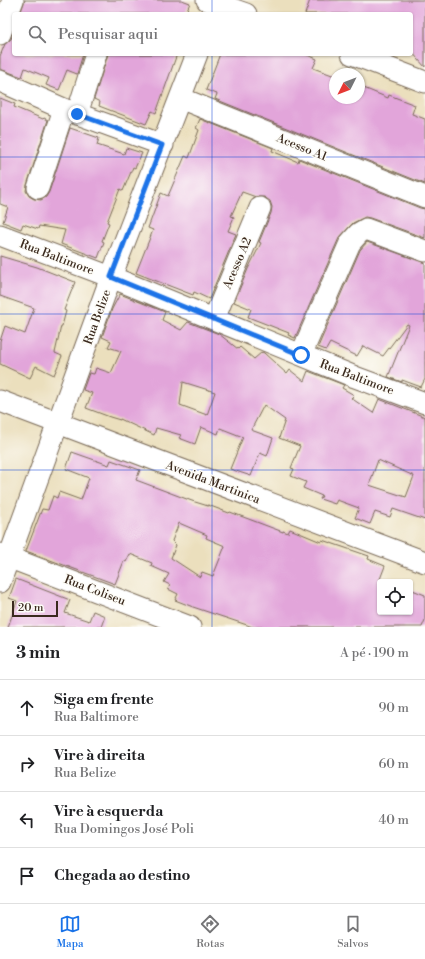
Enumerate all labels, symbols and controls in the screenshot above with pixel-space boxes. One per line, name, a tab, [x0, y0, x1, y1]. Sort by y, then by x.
search box	[12, 12, 413, 56]
icon: search	[26, 23, 48, 45]
text: Pesquisar aqui	[58, 25, 158, 44]
north arrow	[329, 68, 365, 104]
route end	[68, 105, 86, 123]
street label: Acesso A1	[273, 130, 330, 165]
street label: Acesso A2	[219, 235, 255, 292]
street label: Rua Baltimore	[18, 236, 96, 279]
street label: Rua Belize	[81, 288, 114, 347]
route start	[292, 346, 310, 364]
street label: Rua Baltimore	[318, 356, 396, 399]
street label: Avenida Martinica	[163, 457, 263, 508]
street label: Rua Coliseu	[62, 572, 128, 609]
map controls	[377, 579, 413, 615]
button: locate	[377, 579, 413, 615]
scale bar	[12, 599, 58, 618]
text: 20 m	[18, 601, 43, 615]
text: 3 min	[16, 642, 60, 664]
text: A pé · 190 m	[340, 645, 409, 661]
text: Siga em frente	[54, 690, 154, 709]
icon: ahead	[16, 697, 38, 719]
text: 90 m	[378, 700, 409, 716]
text: Rua Baltimore	[54, 709, 139, 725]
text: Vire à direita	[54, 746, 145, 765]
icon: right	[16, 753, 38, 775]
text: 60 m	[378, 756, 409, 772]
text: Rua Belize	[54, 765, 116, 781]
text: Vire à esquerda	[54, 802, 163, 821]
icon: left	[16, 809, 38, 831]
text: 40 m	[379, 812, 409, 828]
text: Rua Domingos José Poli	[54, 821, 194, 837]
icon: arrive	[16, 865, 38, 887]
text: Chegada ao destino	[54, 866, 190, 885]
tab: Mapa	[56, 913, 84, 951]
tab: Rotas	[196, 913, 224, 951]
tab: Salvos	[337, 913, 369, 951]

